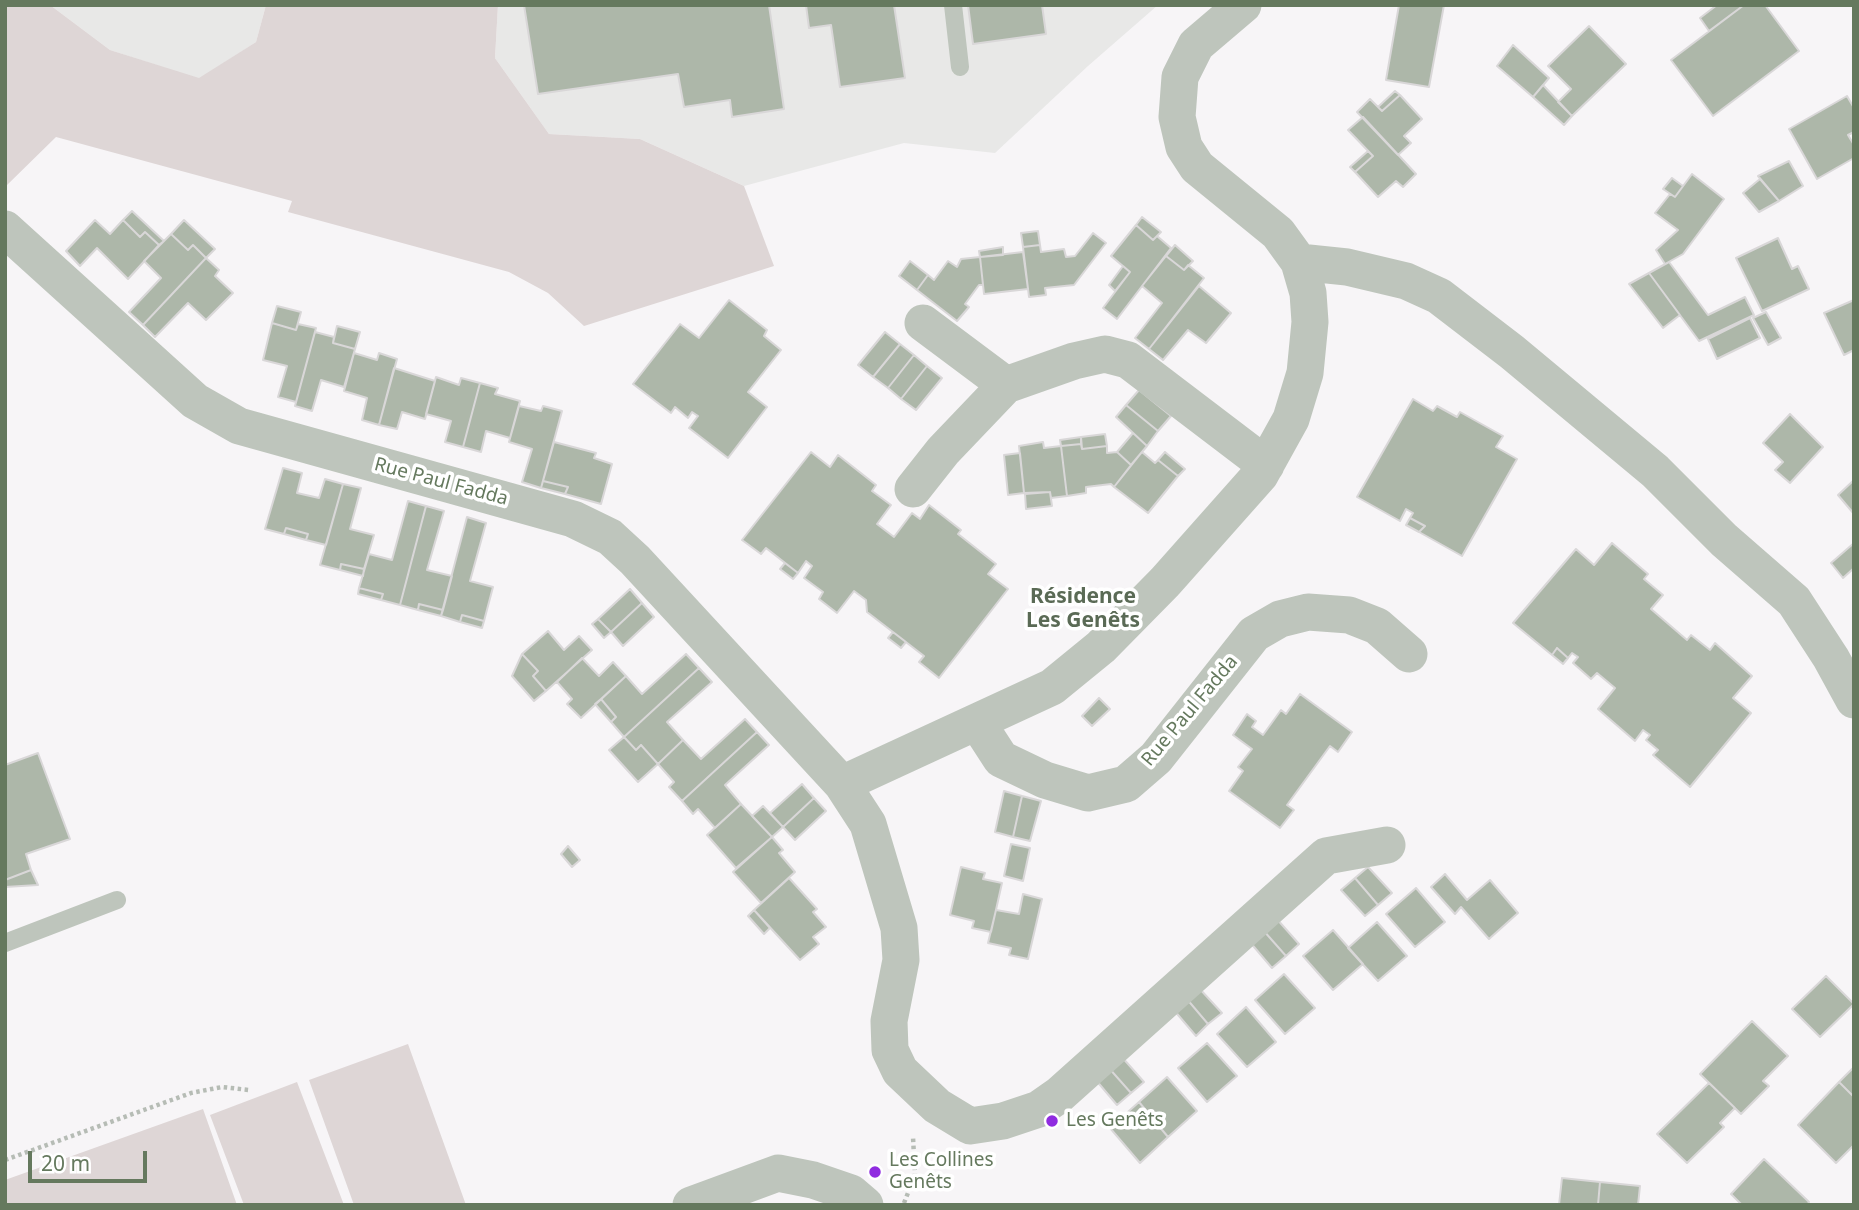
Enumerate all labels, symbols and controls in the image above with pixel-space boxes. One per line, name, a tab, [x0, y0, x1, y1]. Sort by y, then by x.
street label: Rue Paul Fadda	[372, 453, 510, 511]
district label: Résidence Les Genêts	[1026, 584, 1140, 634]
street label: Rue Paul Fadda	[1137, 651, 1243, 771]
place label: Les Genêts	[1066, 1110, 1164, 1132]
marker: Les Genêts	[1044, 1113, 1060, 1129]
scale bar	[32, 1136, 150, 1180]
text: 20 m	[41, 1149, 90, 1177]
place label: Les Collines Genêts	[889, 1150, 993, 1194]
marker: Les Collines Genêts	[867, 1164, 883, 1180]

